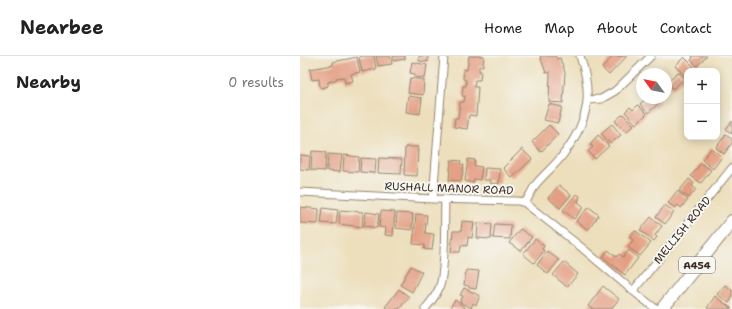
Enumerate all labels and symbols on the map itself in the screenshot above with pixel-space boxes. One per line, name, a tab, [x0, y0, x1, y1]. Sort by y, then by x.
north arrow	[636, 68, 672, 104]
street label: RUSHALL MANOR ROAD	[384, 179, 514, 198]
street label: MELLISH ROAD	[650, 193, 714, 267]
road number: A454	[679, 257, 715, 273]

